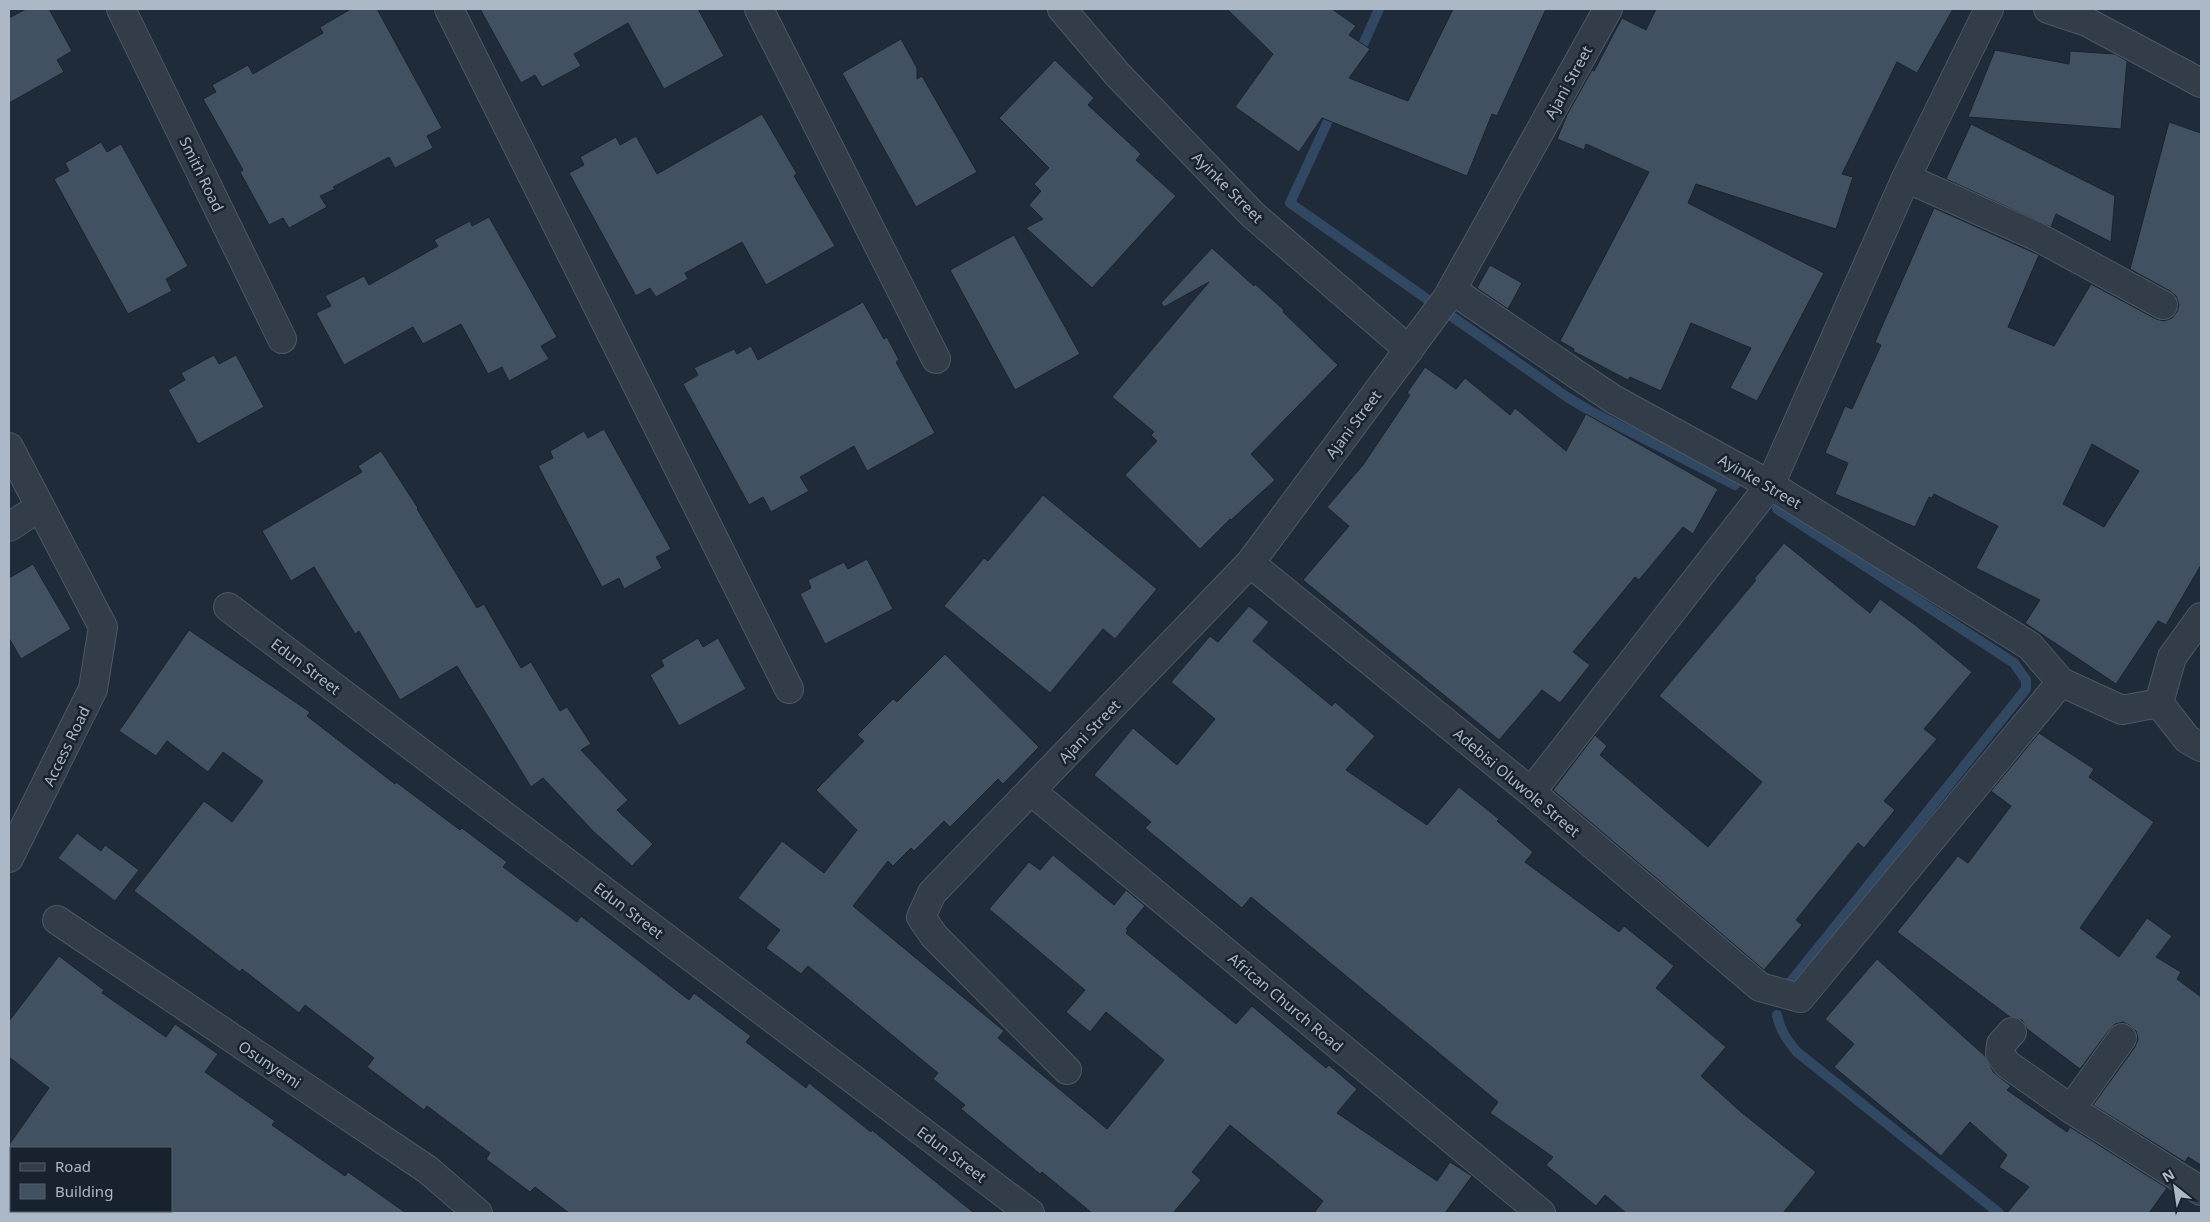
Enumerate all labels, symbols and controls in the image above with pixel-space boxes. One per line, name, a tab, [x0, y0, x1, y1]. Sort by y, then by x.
street label: Ajani Street	[1540, 41, 1597, 122]
street label: Smith Road	[175, 133, 229, 215]
street label: Ayinke Street	[1188, 147, 1268, 227]
street label: Ajani Street	[1321, 385, 1386, 462]
street label: Ayinke Street	[1715, 449, 1806, 513]
street label: Edun Street	[267, 633, 345, 699]
street label: Ajani Street	[1054, 695, 1125, 767]
street label: Access Road	[38, 703, 94, 789]
street label: Adebisi Oluwole Street	[1450, 723, 1585, 841]
street label: Edun Street	[590, 877, 668, 943]
street label: African Church Road	[1224, 948, 1348, 1056]
street label: Osunyemi	[235, 1036, 305, 1092]
street label: Edun Street	[913, 1121, 991, 1187]
legend	[10, 1147, 172, 1212]
text: Road	[55, 1156, 91, 1176]
north arrow	[2150, 1162, 2200, 1212]
text: N	[2159, 1164, 2178, 1186]
text: Building	[55, 1181, 113, 1201]

